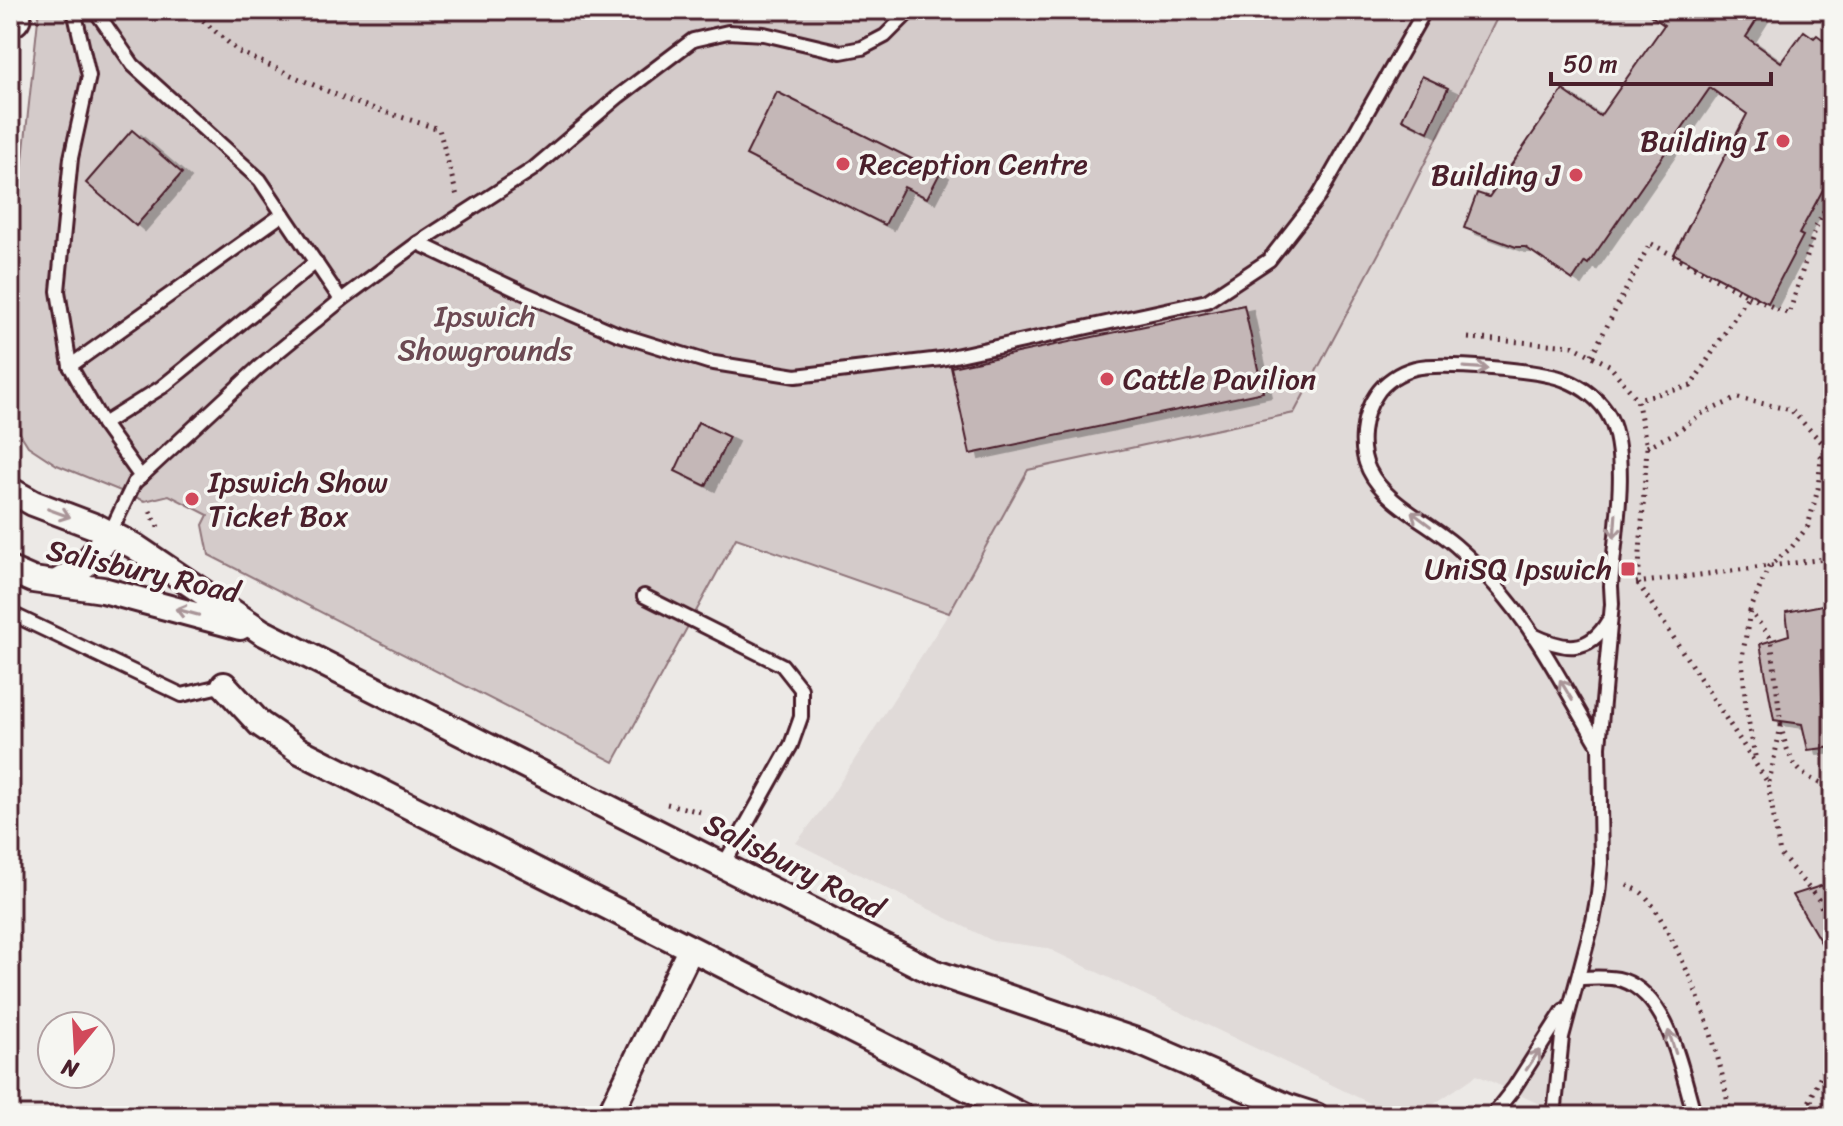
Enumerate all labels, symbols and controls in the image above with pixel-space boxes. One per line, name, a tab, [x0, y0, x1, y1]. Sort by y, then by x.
scale bar	[1551, 36, 1771, 86]
text: 50 m	[1563, 43, 1618, 85]
place label: Building I	[1640, 114, 1769, 168]
marker: Building I	[1774, 132, 1792, 150]
place label: Reception Centre	[859, 137, 1088, 191]
place label: Building J	[1431, 148, 1561, 202]
marker: Reception Centre	[834, 155, 852, 173]
marker: Building J	[1567, 166, 1585, 184]
park label: Ipswich Showgrounds	[397, 289, 573, 377]
place label: Cattle Pavilion	[1123, 352, 1316, 406]
one-way arrow	[1462, 361, 1489, 376]
marker: Cattle Pavilion	[1098, 370, 1116, 388]
place label: Ipswich Show Ticket Box	[207, 455, 388, 543]
marker: Ipswich Show Ticket Box	[183, 490, 201, 508]
one-way arrow	[46, 507, 71, 521]
one-way arrow	[1411, 510, 1432, 527]
one-way arrow	[1608, 512, 1623, 538]
street label: Salisbury Road	[41, 523, 247, 620]
place label: UniSQ Ipswich	[1425, 542, 1612, 596]
marker: UniSQ Ipswich	[1619, 560, 1637, 578]
one-way arrow	[174, 604, 200, 619]
one-way arrow	[1558, 679, 1574, 702]
street label: Salisbury Road	[694, 797, 896, 936]
north arrow	[36, 1010, 116, 1090]
one-way arrow	[1663, 1029, 1678, 1054]
text: N	[56, 1047, 84, 1090]
one-way arrow	[1525, 1049, 1541, 1071]

